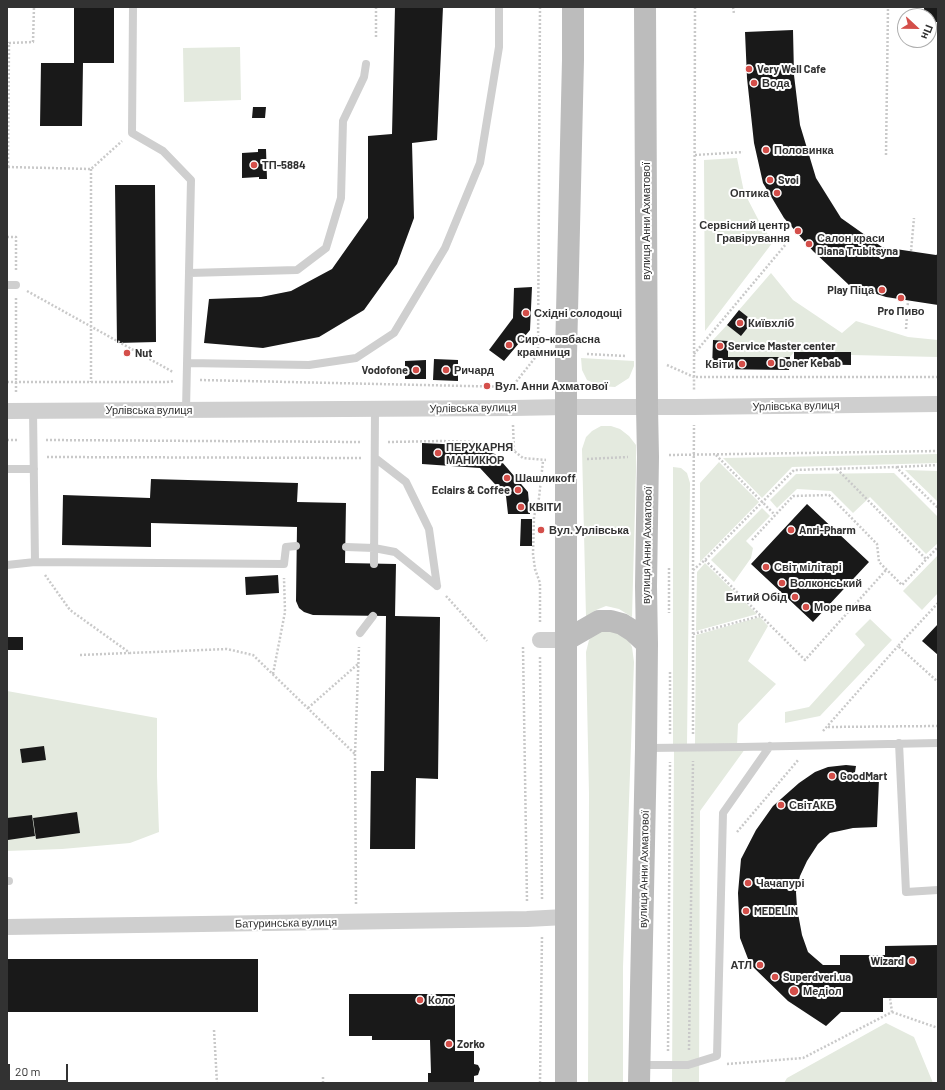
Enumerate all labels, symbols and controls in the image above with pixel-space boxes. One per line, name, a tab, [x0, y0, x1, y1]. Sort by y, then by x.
north arrow	[897, 8, 937, 48]
text: Пн	[919, 23, 936, 41]
place label: Very Well Cafe	[757, 62, 826, 76]
marker: Very Well Cafe	[744, 64, 754, 74]
place label: Вода	[762, 76, 790, 90]
marker: Вода	[749, 78, 759, 88]
place label: Половинка	[774, 143, 834, 157]
marker: Половинка	[761, 145, 771, 155]
place label: ТП-5884	[262, 158, 306, 172]
marker: ТП-5884	[249, 160, 259, 170]
street label: вулиця Анни Ахматової	[639, 162, 653, 280]
place label: Svoi	[778, 173, 799, 187]
marker: Svoi	[765, 175, 775, 185]
place label: Оптика	[730, 186, 769, 200]
marker: Оптика	[772, 188, 782, 198]
place label: Сервісний центр Гравірування	[699, 218, 790, 244]
marker: Сервісний центр Гравірування	[793, 226, 803, 236]
place label: Салон краси Diana Trubitsyna	[817, 231, 898, 257]
marker: Салон краси Diana Trubitsyna	[804, 239, 814, 249]
place label: Play Піца	[827, 283, 874, 297]
marker: Play Піца	[877, 285, 887, 295]
marker: Pro Пиво	[896, 293, 906, 303]
place label: Pro Пиво	[878, 304, 924, 318]
place label: Східні солодощі	[534, 306, 622, 320]
marker: Східні солодощі	[521, 308, 531, 318]
place label: Київхліб	[748, 316, 794, 330]
marker: Київхліб	[735, 318, 745, 328]
place label: Сиро-ковбасна крамниця	[517, 332, 600, 358]
place label: Service Master center	[728, 339, 835, 353]
marker: Сиро-ковбасна крамниця	[504, 340, 514, 350]
marker: Service Master center	[715, 341, 725, 351]
place label: Nut	[135, 346, 152, 360]
marker: Nut	[122, 348, 132, 358]
place label: Doner Kebab	[779, 356, 841, 370]
place label: Квіти	[705, 357, 734, 371]
marker: Doner Kebab	[766, 358, 776, 368]
marker: Квіти	[737, 359, 747, 369]
place label: Vodofone	[361, 363, 408, 377]
place label: Ричард	[454, 363, 494, 377]
marker: Vodofone	[411, 365, 421, 375]
marker: Ричард	[441, 365, 451, 375]
place label: Вул. Анни Ахматової	[495, 379, 608, 393]
marker: Вул. Анни Ахматової	[482, 381, 492, 391]
street label: Урлівська вулиця	[752, 399, 840, 413]
street label: Урлівська вулиця	[429, 401, 517, 415]
street label: Урлівська вулиця	[105, 403, 193, 417]
place label: ПЕРУКАРНЯ МАНИКЮР	[446, 440, 513, 466]
marker: ПЕРУКАРНЯ МАНИКЮР	[433, 448, 443, 458]
place label: Шашликоff	[515, 471, 576, 485]
marker: Шашликоff	[502, 473, 512, 483]
place label: Eclairs & Coffee	[432, 483, 510, 497]
marker: Eclairs & Coffee	[513, 485, 523, 495]
street label: вулиця Анни Ахматової	[639, 486, 655, 604]
place label: КВІТИ	[529, 500, 561, 514]
marker: КВІТИ	[516, 502, 526, 512]
place label: Вул. Урлівська	[549, 523, 629, 537]
place label: Anri-Pharm	[799, 523, 856, 537]
marker: Вул. Урлівська	[536, 525, 546, 535]
marker: Anri-Pharm	[786, 525, 796, 535]
place label: Світ мілітарі	[774, 560, 842, 574]
marker: Світ мілітарі	[761, 562, 771, 572]
place label: Волконський	[790, 576, 862, 590]
marker: Волконський	[777, 578, 787, 588]
place label: Битий Обід	[726, 590, 787, 604]
marker: Битий Обід	[790, 592, 800, 602]
place label: Море пива	[814, 600, 871, 614]
marker: Море пива	[801, 602, 811, 612]
place label: GoodMart	[840, 769, 887, 783]
marker: GoodMart	[827, 771, 837, 781]
place label: СвітАКБ	[789, 798, 835, 812]
marker: СвітАКБ	[776, 800, 786, 810]
street label: вулиця Анни Ахматової	[636, 810, 652, 928]
place label: Чачапурі	[756, 876, 804, 890]
marker: Чачапурі	[743, 878, 753, 888]
place label: MEDELIN	[754, 904, 798, 918]
marker: MEDELIN	[741, 906, 751, 916]
street label: Батуринська вулиця	[235, 916, 337, 930]
place label: Wizard	[870, 954, 904, 968]
marker: Wizard	[907, 956, 917, 966]
place label: АТЛ	[730, 958, 752, 972]
marker: АТЛ	[755, 960, 765, 970]
place label: Superdveri.ua	[783, 970, 851, 984]
marker: Superdveri.ua	[770, 972, 780, 982]
place label: Медіол	[803, 984, 842, 998]
marker: Медіол	[788, 985, 800, 997]
place label: Коло	[428, 993, 455, 1007]
marker: Коло	[415, 995, 425, 1005]
place label: Zorko	[457, 1037, 485, 1051]
marker: Zorko	[444, 1039, 454, 1049]
scale bar	[10, 1056, 70, 1082]
text: 20 m	[15, 1064, 41, 1078]

